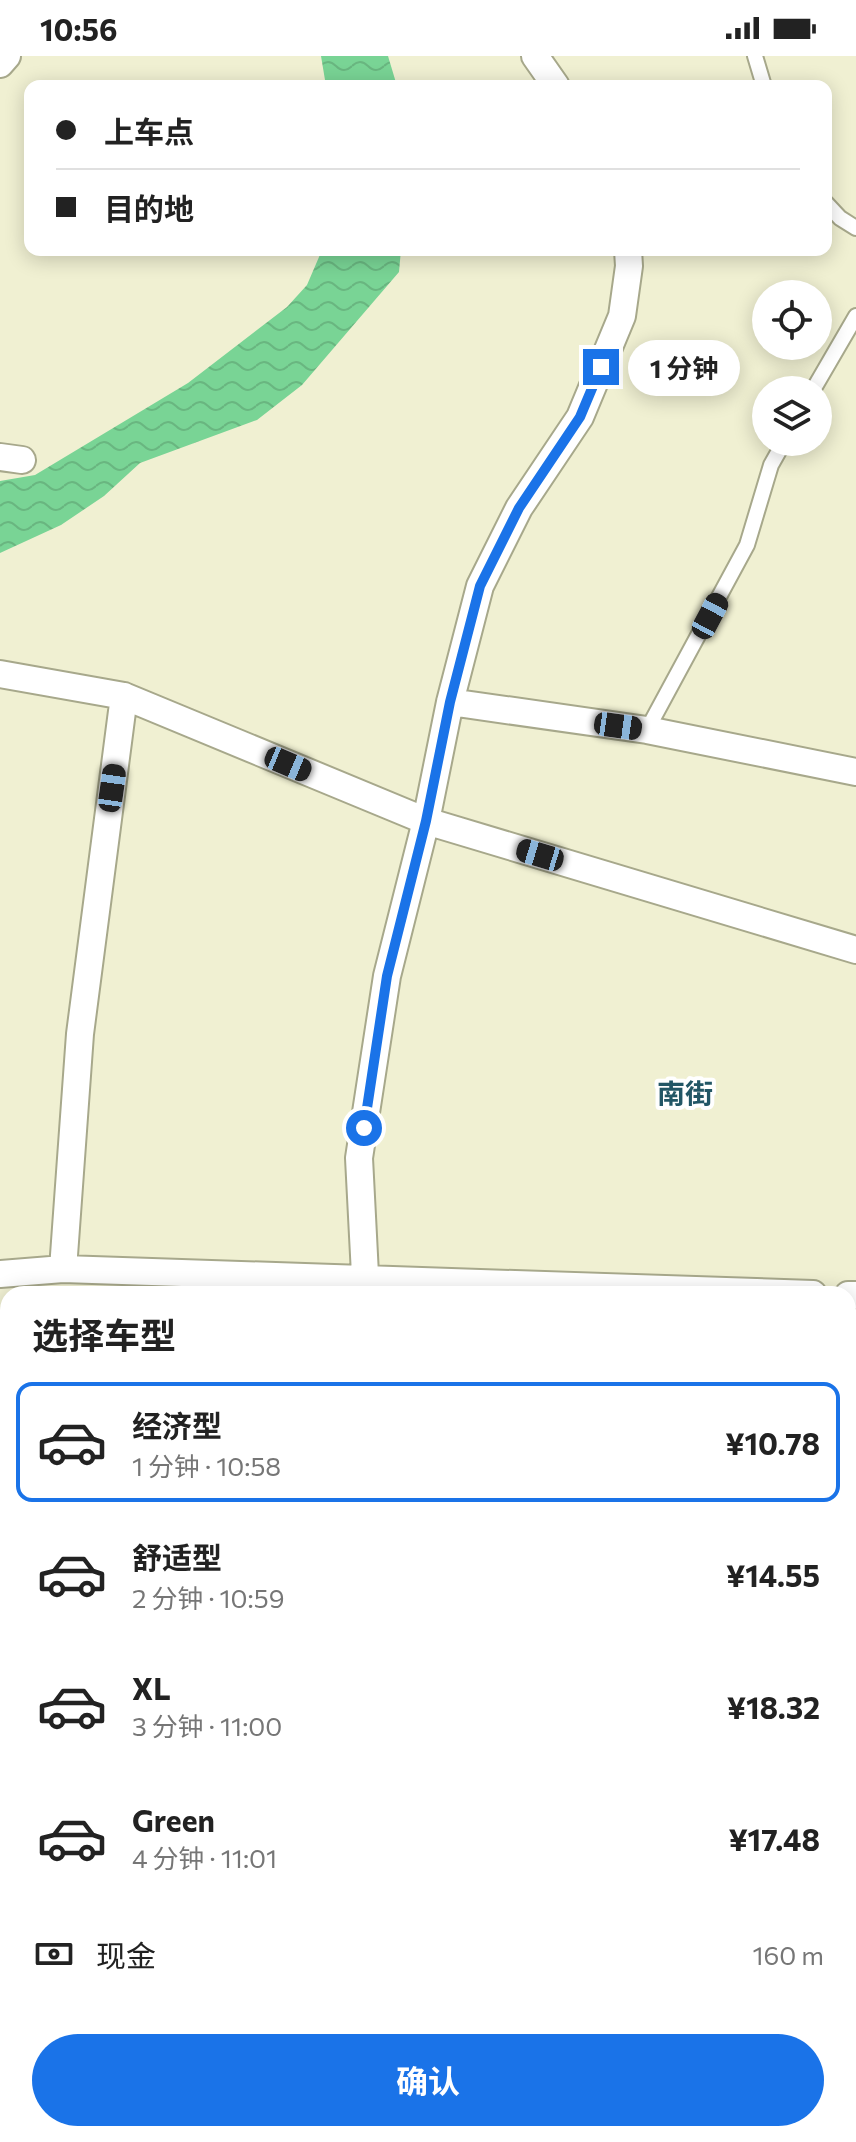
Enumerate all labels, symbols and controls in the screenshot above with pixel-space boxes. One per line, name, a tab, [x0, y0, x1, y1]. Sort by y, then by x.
text: 10:56	[40, 10, 117, 47]
text: 上车点	[104, 112, 194, 149]
text: 目的地	[104, 189, 194, 226]
map controls	[752, 280, 832, 456]
button: locate	[752, 280, 832, 360]
callout: 1 分钟	[629, 339, 741, 395]
route end	[583, 349, 619, 385]
text: 1 分钟	[650, 352, 718, 383]
button: layers	[752, 376, 832, 456]
car	[688, 589, 732, 643]
car	[593, 711, 643, 741]
car	[261, 744, 315, 784]
car	[97, 763, 127, 813]
car	[514, 837, 566, 873]
district label: 南街	[657, 1076, 713, 1110]
route start	[346, 1110, 382, 1146]
text: 选择车型	[32, 1312, 176, 1356]
icon: car	[36, 1406, 108, 1478]
text: 经济型	[132, 1406, 222, 1443]
text: ¥10.78	[725, 1424, 820, 1461]
text: 1 分钟 · 10:58	[132, 1450, 281, 1481]
icon: car	[36, 1538, 108, 1610]
text: 舒适型	[132, 1538, 222, 1575]
text: ¥14.55	[726, 1556, 820, 1593]
text: 2 分钟 · 10:59	[132, 1582, 284, 1613]
text: XL	[132, 1669, 171, 1706]
icon: car	[36, 1670, 108, 1742]
text: ¥18.32	[727, 1688, 820, 1725]
text: 3 分钟 · 11:00	[132, 1710, 282, 1741]
text: Green	[132, 1801, 215, 1838]
icon: car	[36, 1802, 108, 1874]
text: ¥17.48	[728, 1820, 820, 1857]
text: 4 分钟 · 11:01	[132, 1842, 277, 1873]
icon: cash	[32, 1932, 76, 1976]
text: 现金	[96, 1936, 156, 1973]
text: 160 m	[752, 1939, 824, 1970]
button: 确认	[32, 2034, 824, 2126]

